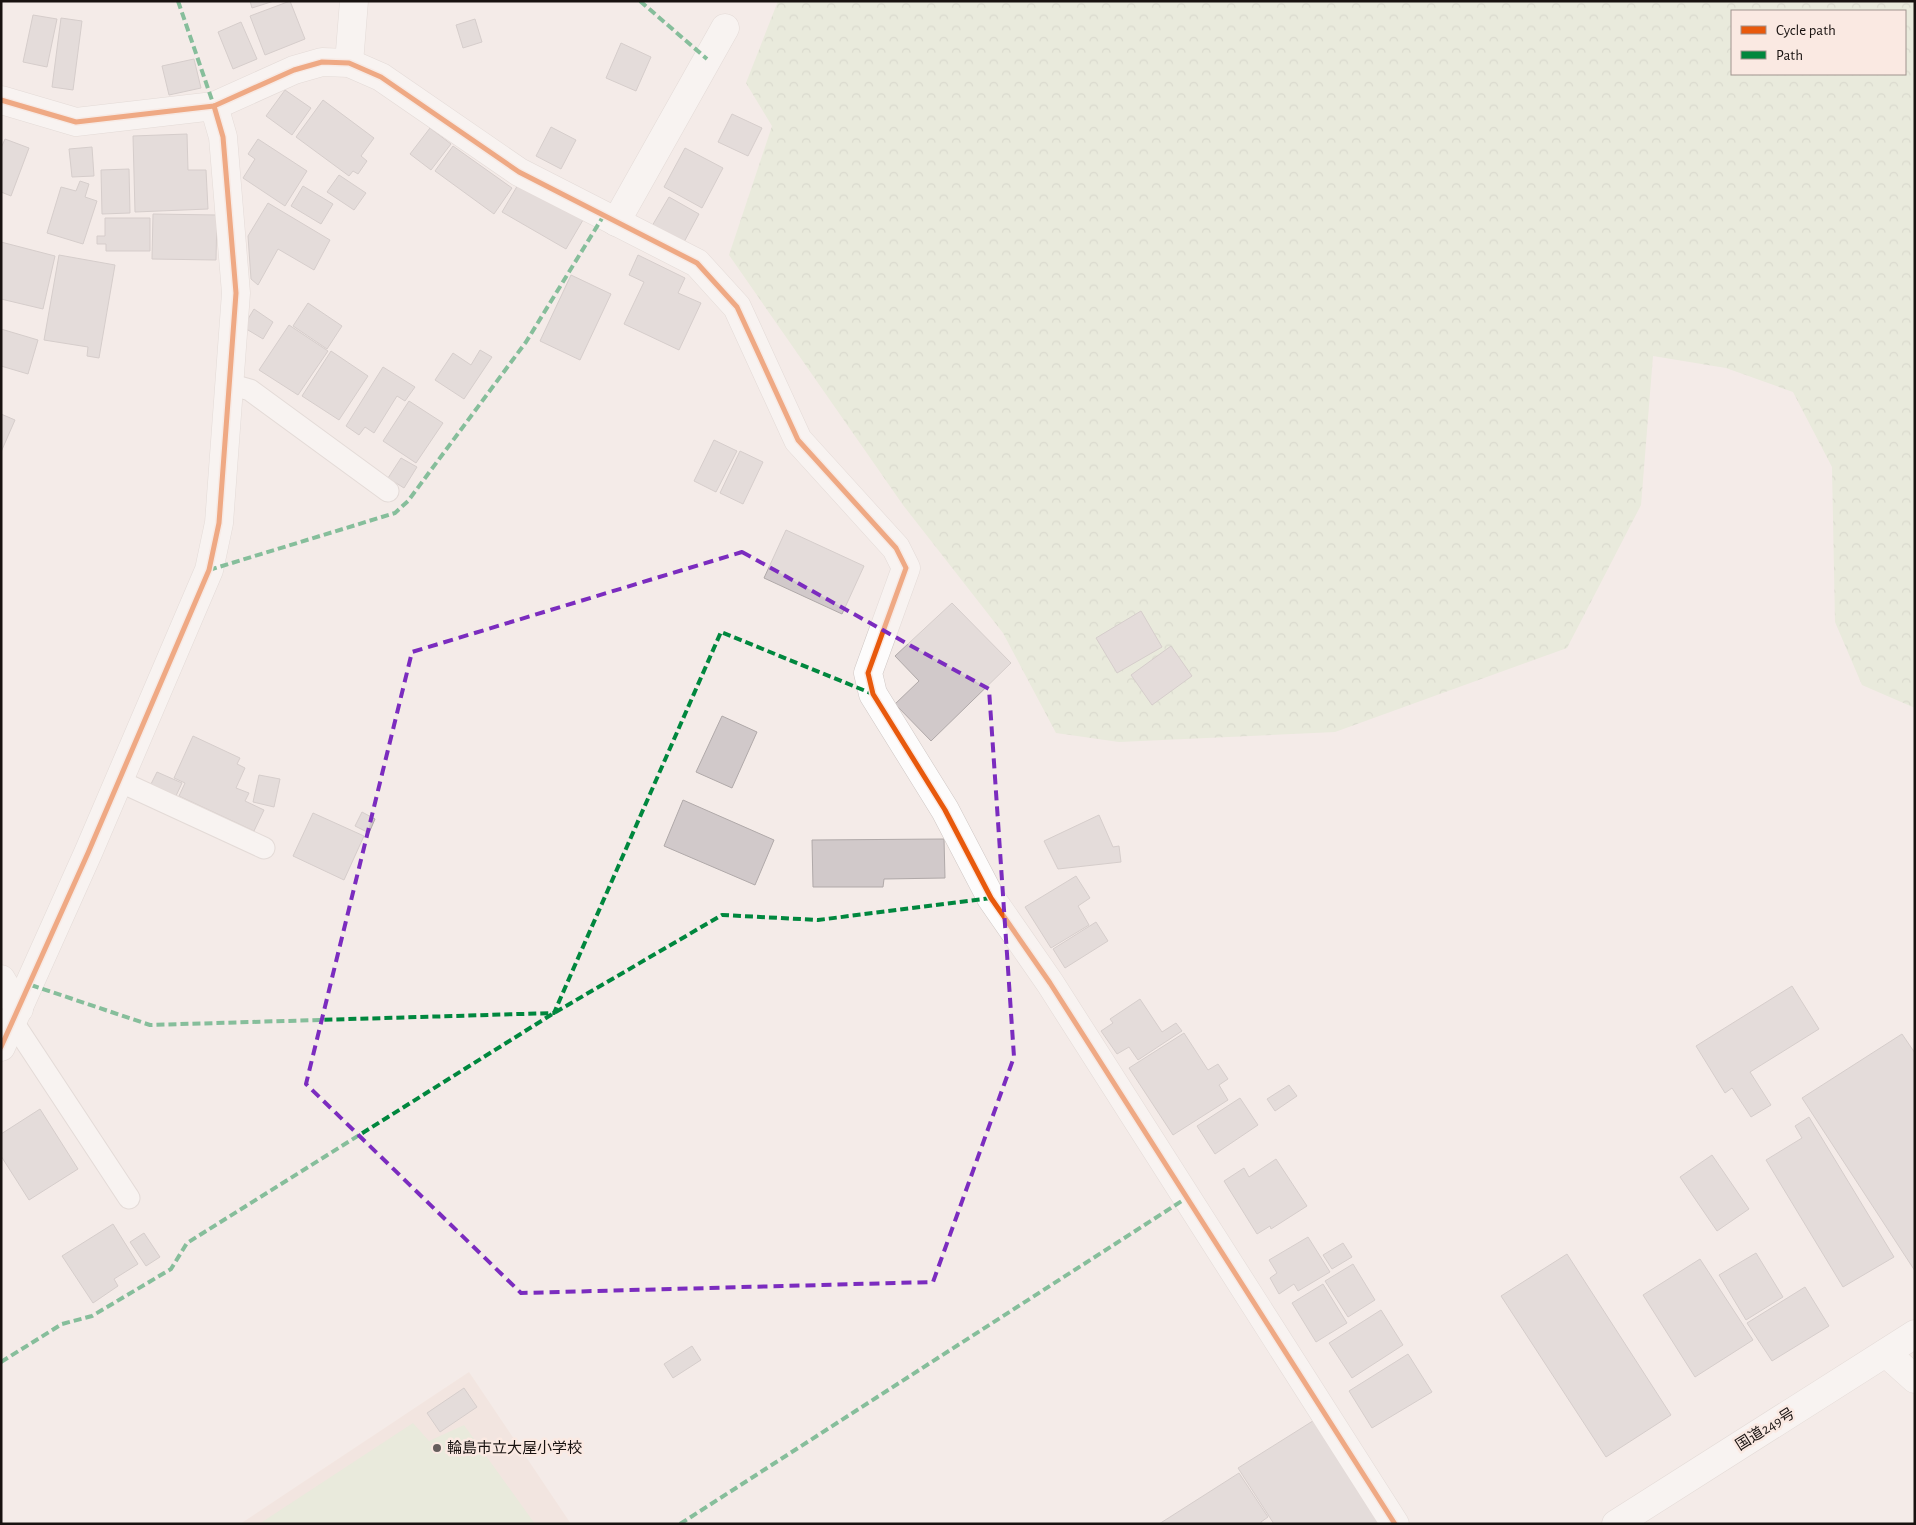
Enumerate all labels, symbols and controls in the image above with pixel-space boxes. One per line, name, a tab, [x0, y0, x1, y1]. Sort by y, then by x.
legend	[1731, 10, 1906, 75]
text: Cycle path	[1776, 23, 1836, 38]
text: Path	[1776, 48, 1803, 63]
street label: 国道249号	[1733, 1405, 1797, 1453]
place label: 輪島市立大屋小学校	[447, 1439, 582, 1456]
marker: 輪島市立大屋小学校	[431, 1442, 443, 1454]

